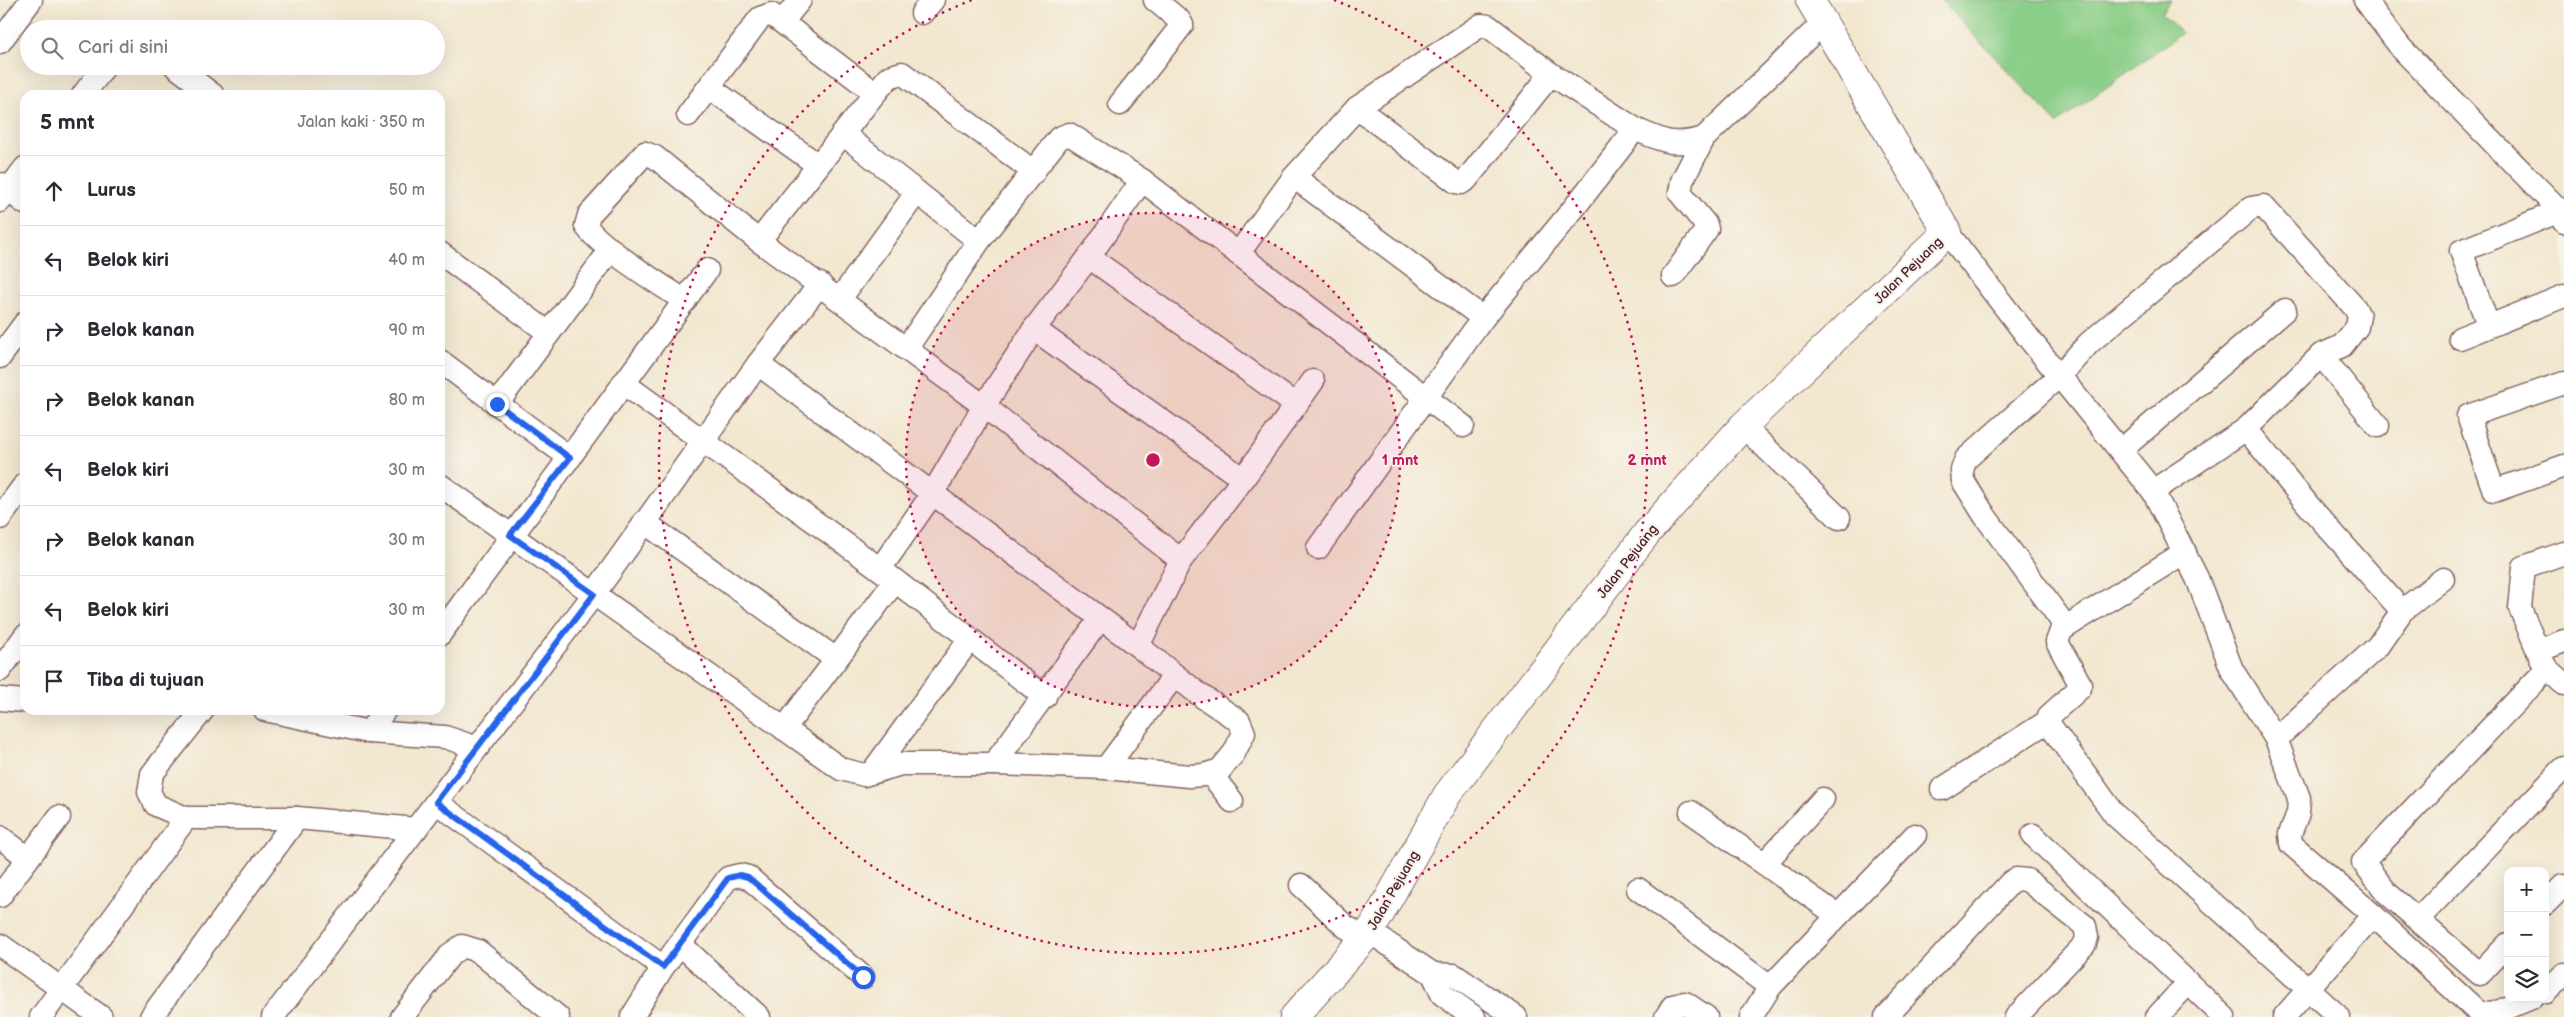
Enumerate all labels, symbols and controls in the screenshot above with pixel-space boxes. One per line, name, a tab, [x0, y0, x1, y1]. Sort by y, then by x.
search box	[20, 20, 445, 75]
icon: search	[38, 34, 66, 62]
text: Cari di sini	[78, 36, 168, 59]
text: 5 mnt	[40, 110, 94, 135]
text: Jalan kaki · 350 m	[297, 113, 425, 132]
icon: ahead	[40, 177, 68, 205]
text: Lurus	[87, 179, 136, 202]
text: 50 m	[389, 181, 425, 200]
street label: Jalan Pejuang	[1870, 233, 1946, 307]
icon: left	[40, 247, 68, 275]
text: Belok kiri	[87, 249, 169, 272]
text: 40 m	[388, 251, 425, 270]
icon: right	[40, 317, 68, 345]
text: Belok kanan	[87, 319, 195, 342]
text: 90 m	[389, 321, 425, 340]
icon: right	[40, 387, 68, 415]
text: Belok kanan	[87, 389, 195, 412]
text: 80 m	[389, 391, 425, 410]
route end	[486, 393, 509, 416]
centre of rings	[1144, 451, 1162, 469]
text: 1 mnt	[1382, 451, 1418, 470]
text: 2 mnt	[1627, 451, 1667, 470]
icon: left	[40, 457, 68, 485]
text: Belok kiri	[87, 459, 169, 482]
text: 30 m	[388, 461, 425, 480]
street label: Jalan Pejuang	[1593, 521, 1662, 602]
icon: right	[40, 527, 68, 555]
text: Belok kanan	[87, 529, 195, 552]
text: 30 m	[388, 531, 425, 550]
icon: left	[40, 597, 68, 625]
text: Belok kiri	[87, 599, 169, 622]
text: 30 m	[388, 601, 425, 620]
icon: arrive	[40, 667, 68, 695]
text: Tiba di tujuan	[87, 669, 204, 692]
street label: Jalan Pejuang	[1364, 847, 1423, 933]
map controls	[2504, 867, 2549, 1002]
button: +	[2504, 867, 2549, 912]
button: −	[2504, 912, 2549, 957]
button: layers	[2504, 957, 2549, 1002]
route start	[852, 966, 875, 989]

